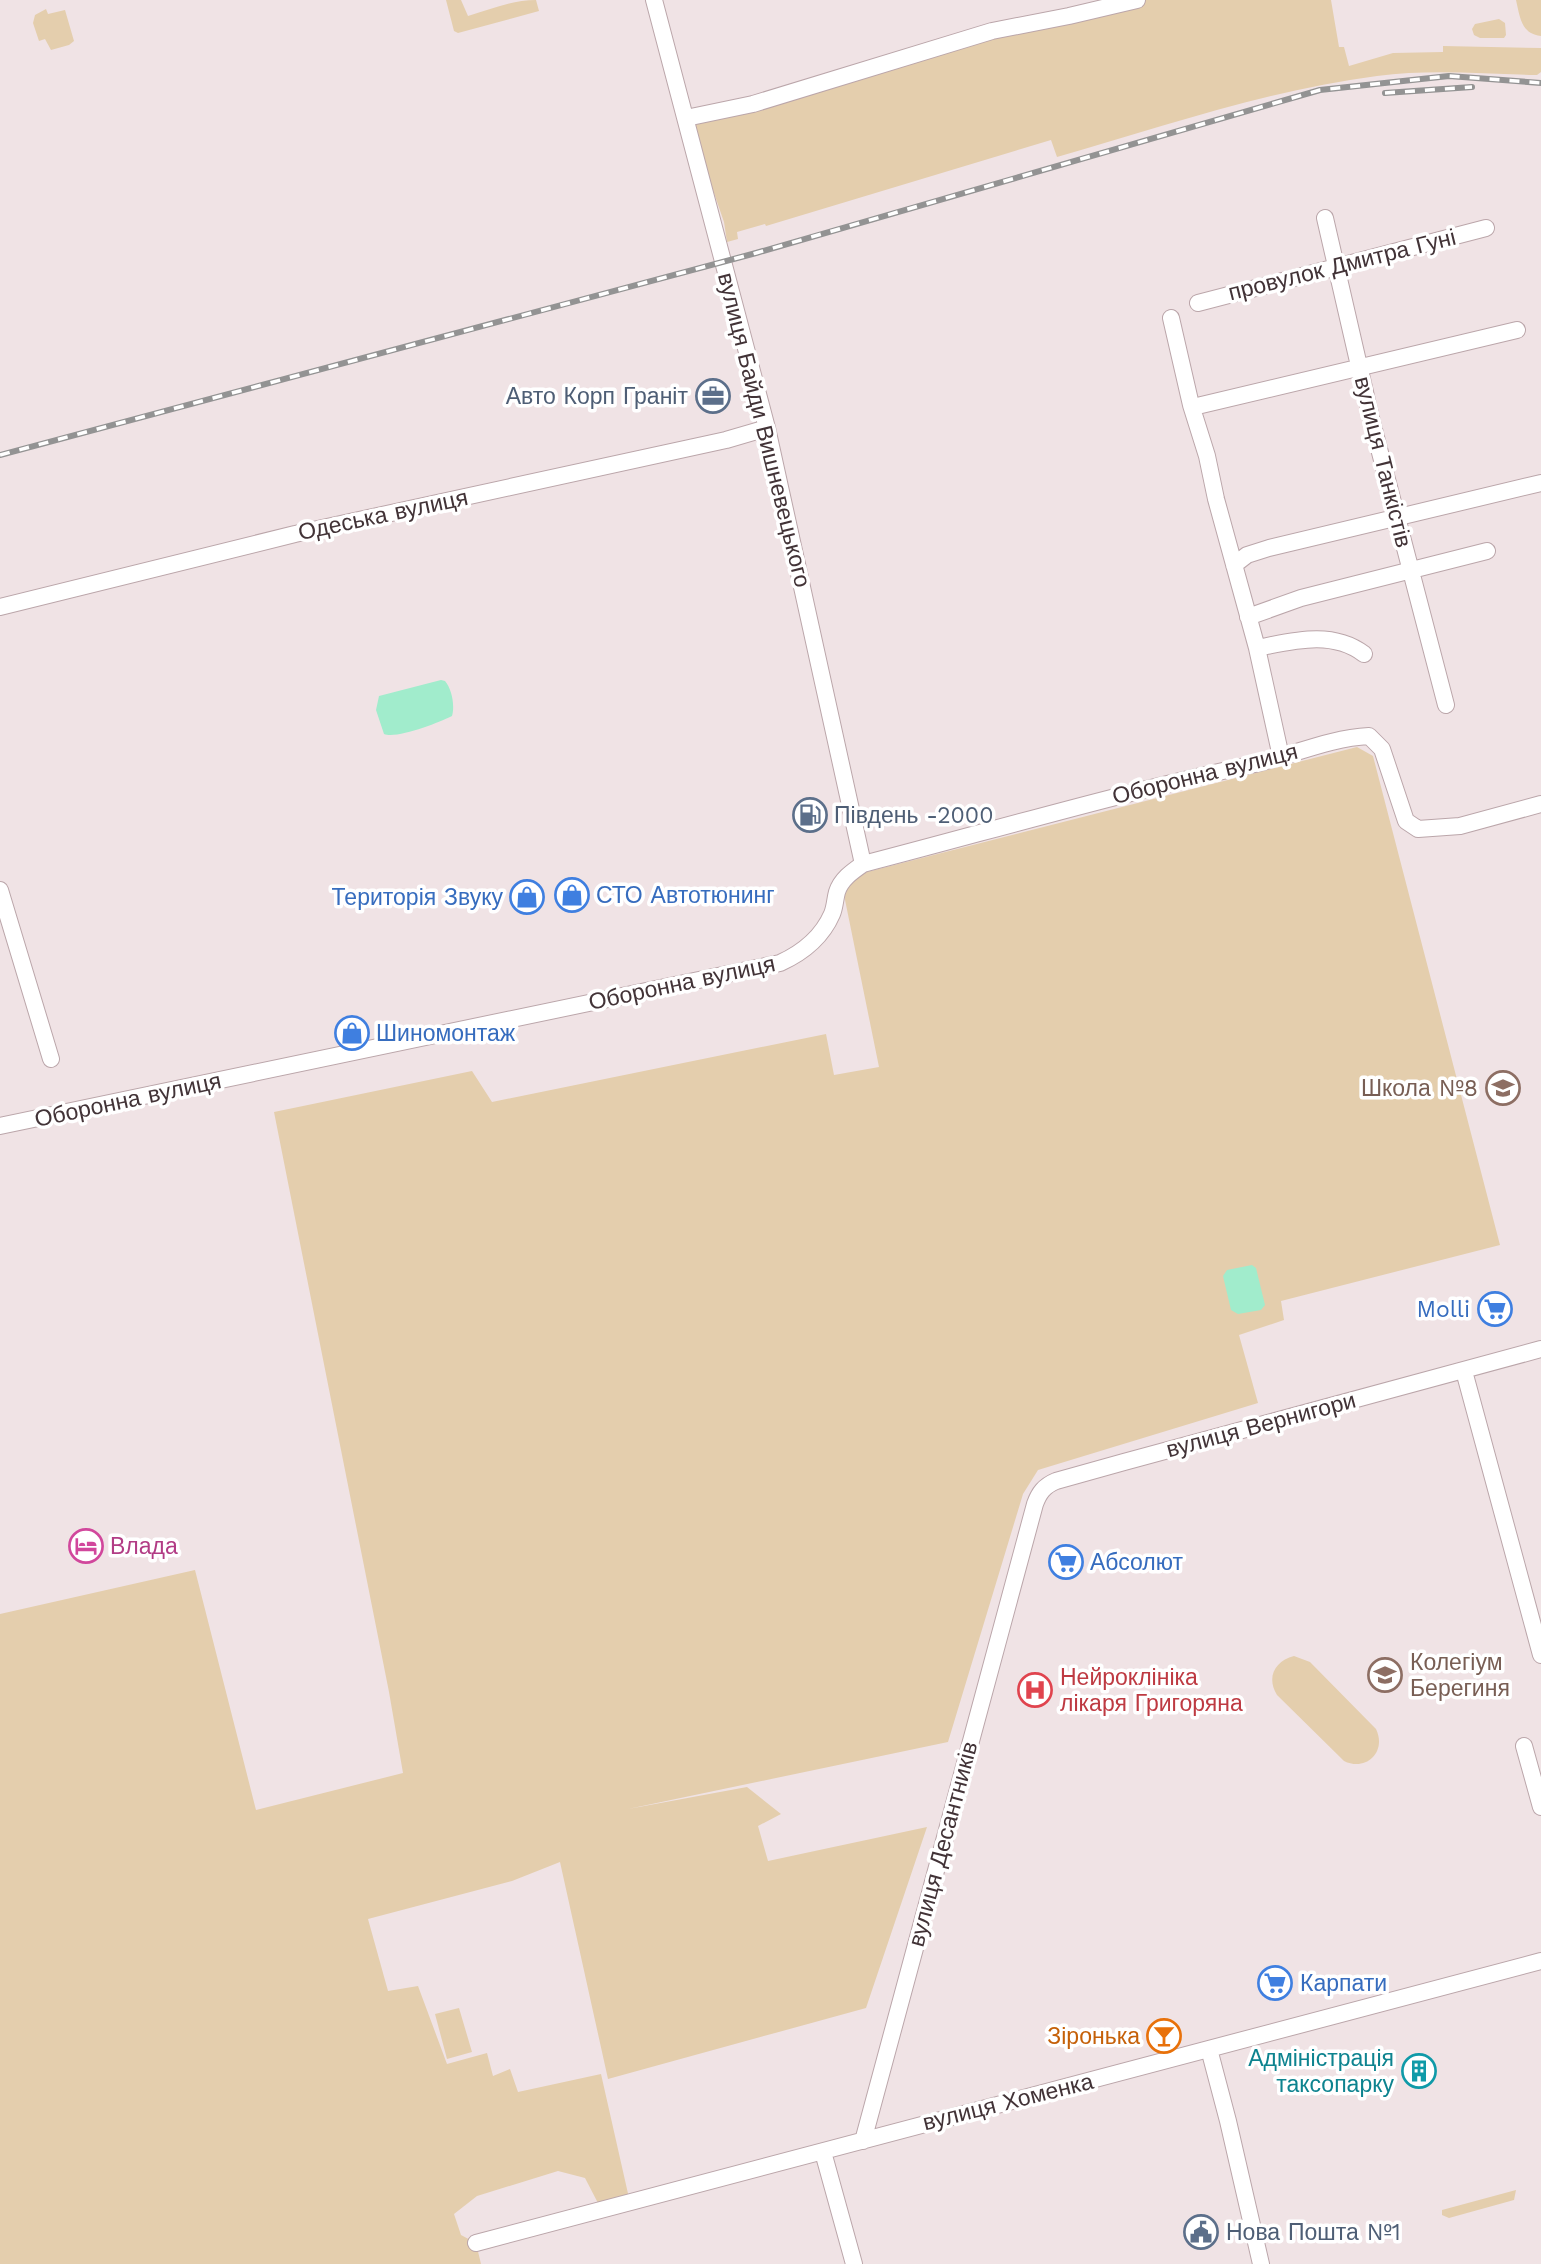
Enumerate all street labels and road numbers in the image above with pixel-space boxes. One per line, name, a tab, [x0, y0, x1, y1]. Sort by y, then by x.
street label: провулок Дмитра Гуні	[1225, 224, 1459, 306]
street label: вулиця Байди Вишневецького	[712, 270, 816, 590]
street label: вулиця Танкістів	[1349, 374, 1417, 550]
street label: Одеська вулиця	[296, 484, 470, 546]
street label: Оборонна вулиця	[1110, 738, 1300, 810]
street label: Оборонна вулиця	[586, 950, 778, 1016]
street label: Оборонна вулиця	[32, 1067, 224, 1133]
street label: вулиця Вернигори	[1163, 1387, 1359, 1463]
street label: вулиця Десантників	[903, 1738, 983, 1950]
street label: вулиця Хоменка	[920, 2068, 1096, 2136]

